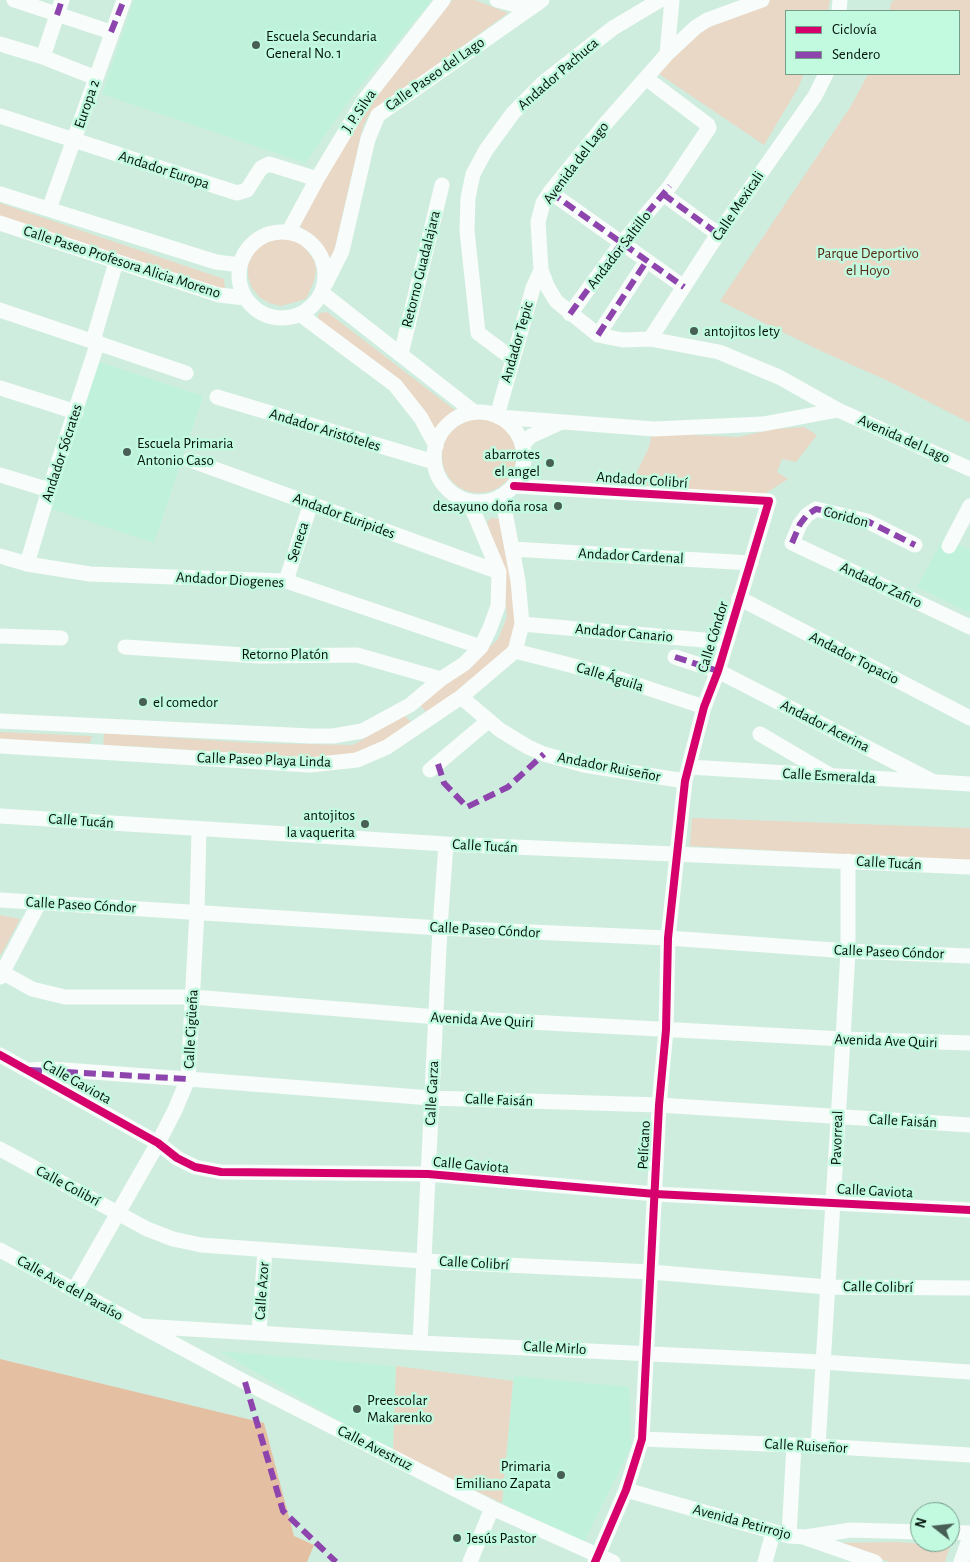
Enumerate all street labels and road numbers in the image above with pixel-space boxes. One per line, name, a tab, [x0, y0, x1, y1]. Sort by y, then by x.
street label: Calle Paseo del Lago	[382, 33, 488, 115]
street label: Andador Pachuca	[514, 34, 602, 114]
street label: Europa 2	[70, 77, 104, 131]
street label: J. P. Silva	[338, 86, 380, 136]
street label: Avenida del Lago	[539, 118, 613, 208]
street label: Andador Europa	[116, 147, 212, 193]
street label: Calle Mexicali	[708, 168, 768, 244]
street label: Andador Saltillo	[583, 207, 655, 293]
street label: Retorno Guadalajara	[398, 209, 444, 329]
street label: Calle Paseo Profesora Alicia Moreno	[21, 222, 223, 302]
street label: Andador Tepic	[497, 299, 537, 385]
street label: Andador Sócrates	[38, 402, 86, 504]
street label: Andador Aristóteles	[267, 405, 383, 455]
street label: Avenida del Lago	[855, 411, 953, 467]
street label: Andador Colibrí	[596, 468, 688, 492]
street label: Andador Euripides	[290, 489, 398, 543]
street label: Coridon	[821, 502, 871, 532]
street label: Seneca	[283, 520, 313, 564]
street label: Andador Cardenal	[578, 544, 684, 568]
street label: Andador Zafiro	[837, 558, 925, 612]
street label: Andador Diogenes	[175, 568, 285, 592]
street label: Calle Cóndor	[694, 599, 732, 675]
street label: Andador Canario	[574, 620, 674, 646]
street label: Andador Topacio	[806, 628, 902, 688]
street label: Retorno Platón	[242, 645, 328, 663]
street label: Calle Águila	[574, 658, 646, 696]
street label: Andador Acerina	[777, 696, 873, 756]
street label: Andador Ruiseñor	[556, 748, 662, 786]
street label: Calle Paseo Playa Linda	[197, 749, 331, 771]
street label: Calle Esmeralda	[782, 765, 876, 787]
street label: Calle Tucán	[48, 810, 114, 832]
street label: Calle Tucán	[452, 835, 518, 857]
street label: Calle Tucán	[856, 852, 922, 874]
street label: Calle Paseo Cóndor	[25, 893, 137, 917]
street label: Calle Paseo Cóndor	[429, 918, 541, 942]
street label: Calle Paseo Cóndor	[833, 941, 945, 963]
street label: Calle Cigüeña	[180, 989, 202, 1069]
street label: Avenida Ave Quiri	[430, 1008, 534, 1032]
street label: Avenida Ave Quiri	[834, 1030, 938, 1052]
street label: Calle Gaviota	[39, 1056, 115, 1108]
street label: Calle Garza	[421, 1060, 443, 1126]
street label: Calle Faisán	[465, 1090, 533, 1110]
street label: Pavorreal	[827, 1110, 847, 1166]
street label: Calle Faisán	[868, 1110, 938, 1132]
street label: Pelícano	[634, 1120, 654, 1170]
street label: Calle Gaviota	[432, 1153, 510, 1177]
street label: Calle Colibrí	[33, 1162, 103, 1210]
street label: Calle Gaviota	[836, 1180, 914, 1202]
street label: Calle Ave del Paraíso	[14, 1251, 126, 1325]
street label: Calle Colibrí	[439, 1252, 509, 1274]
street label: Calle Azor	[251, 1261, 273, 1321]
street label: Calle Colibrí	[843, 1277, 913, 1297]
street label: Calle Mirlo	[523, 1337, 587, 1359]
street label: Calle Avestruz	[334, 1421, 416, 1475]
street label: Calle Ruiseñor	[764, 1435, 848, 1457]
street label: Avenida Petirrojo	[691, 1500, 793, 1544]

